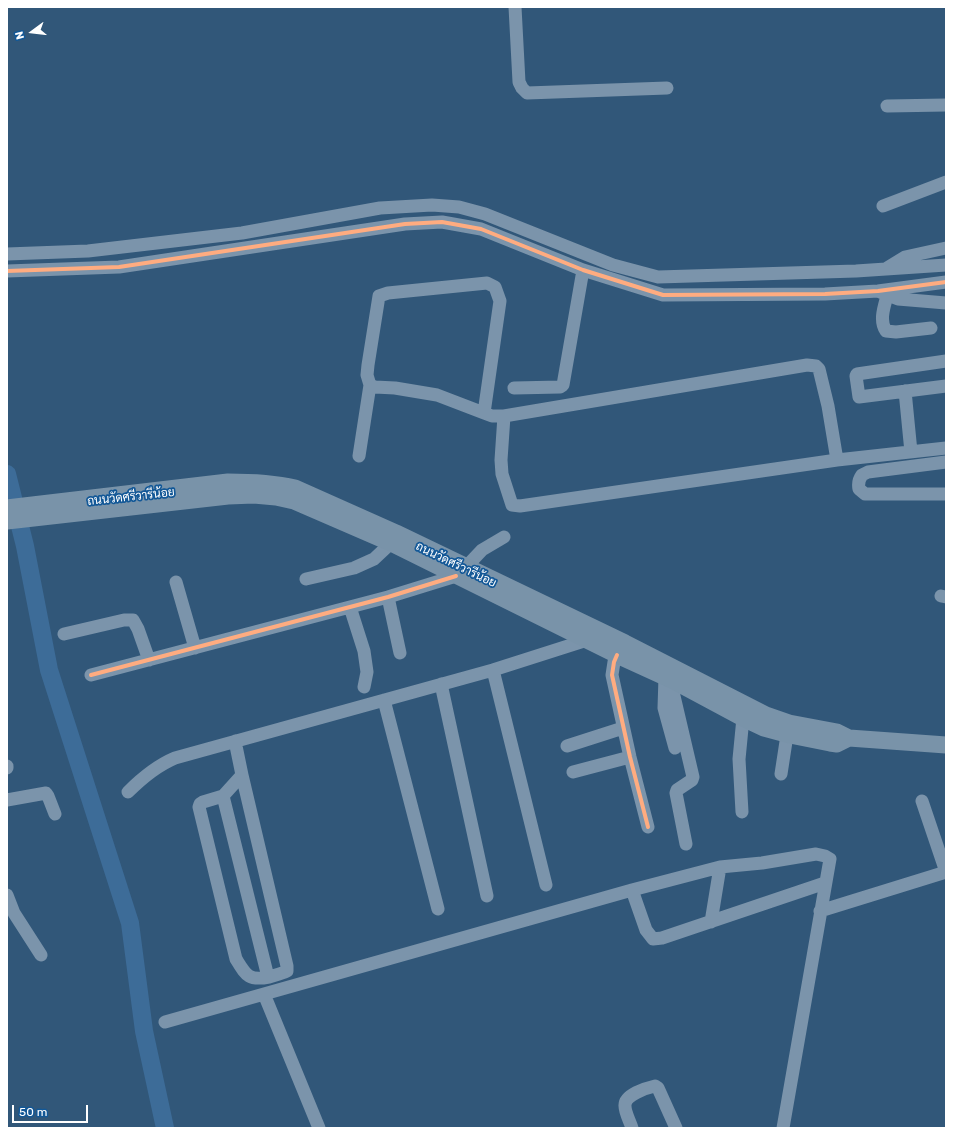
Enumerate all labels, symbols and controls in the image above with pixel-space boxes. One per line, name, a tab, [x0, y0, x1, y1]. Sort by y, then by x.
north arrow	[12, 12, 52, 52]
text: N	[13, 30, 27, 41]
street label: ถนนวัดศรีวารีน้อย	[87, 485, 175, 509]
street label: ถนนวัดศรีวารีน้อย	[413, 539, 499, 591]
scale bar	[14, 1097, 90, 1123]
text: 50 m	[19, 1105, 47, 1119]

